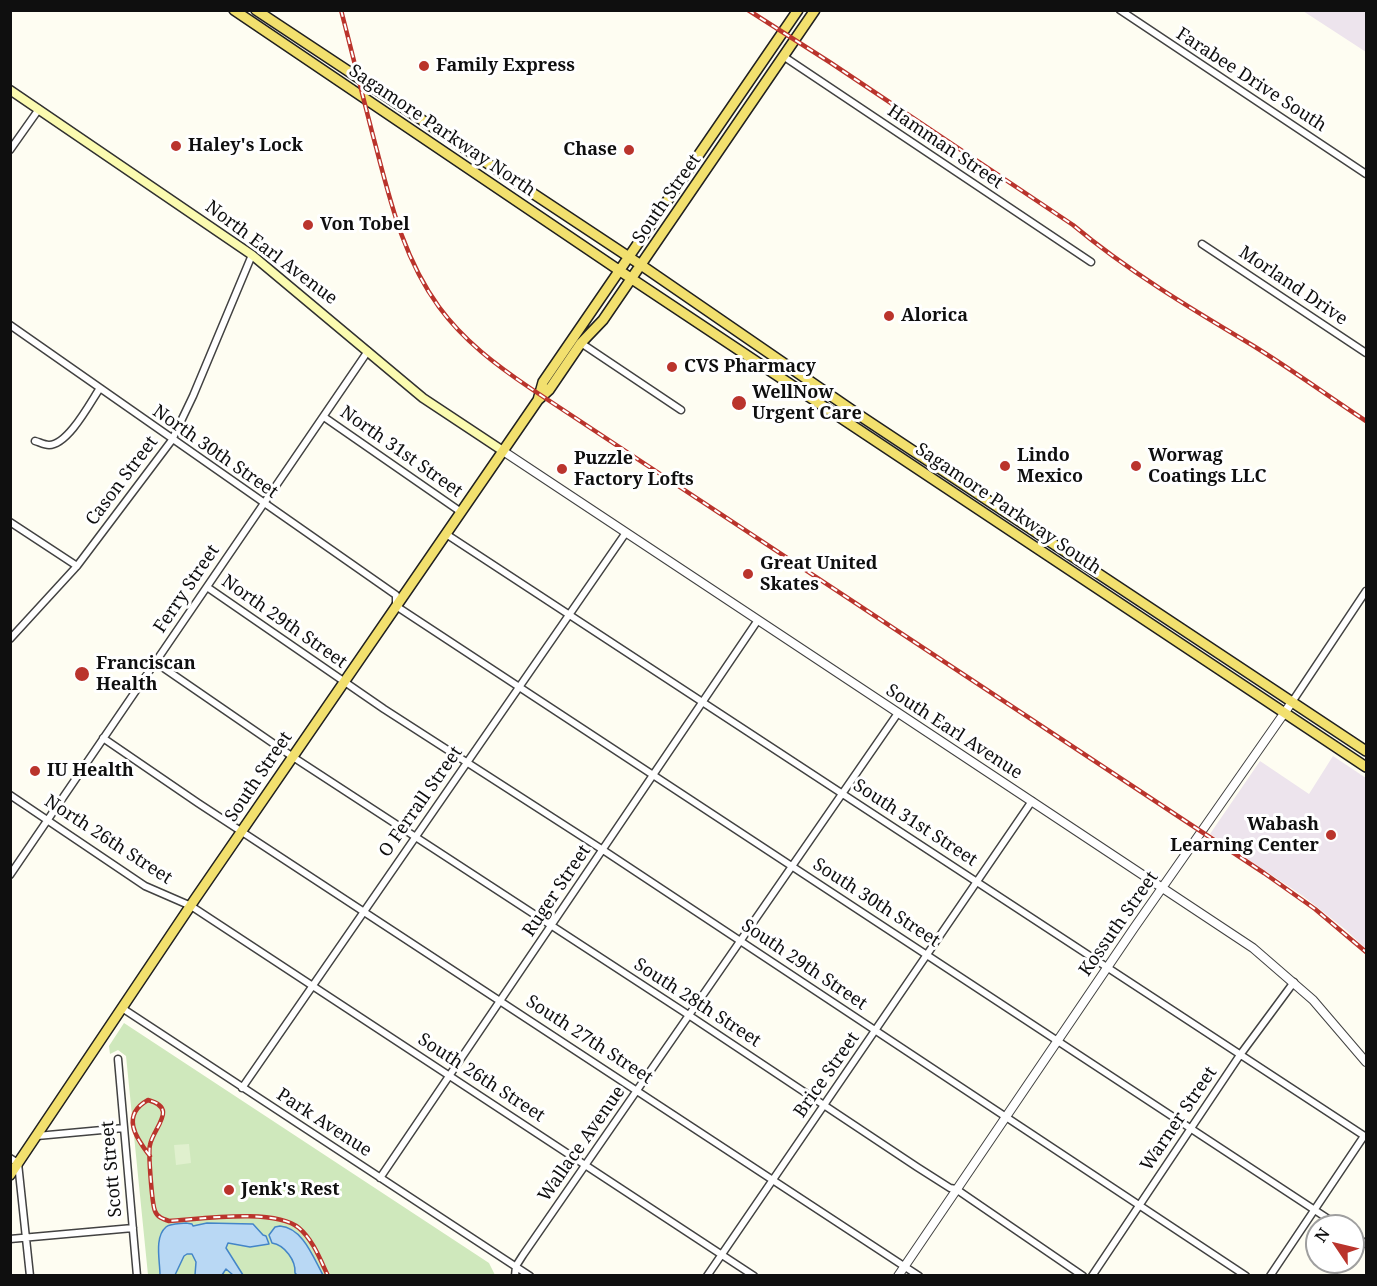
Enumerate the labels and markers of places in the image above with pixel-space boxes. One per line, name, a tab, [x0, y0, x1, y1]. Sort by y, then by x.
place label: Family Express	[436, 55, 575, 77]
marker: Family Express	[417, 59, 431, 73]
place label: Haley's Lock	[188, 135, 303, 157]
marker: Haley's Lock	[169, 139, 183, 153]
place label: Chase	[563, 139, 617, 161]
marker: Chase	[622, 143, 636, 157]
place label: Von Tobel	[320, 214, 410, 236]
marker: Von Tobel	[301, 218, 315, 232]
place label: Alorica	[901, 305, 968, 327]
marker: Alorica	[882, 309, 896, 323]
place label: CVS Pharmacy	[684, 356, 816, 378]
marker: CVS Pharmacy	[665, 360, 679, 374]
place label: WellNow Urgent Care	[752, 382, 862, 424]
marker: WellNow Urgent Care	[730, 394, 748, 412]
place label: Lindo Mexico	[1017, 445, 1083, 488]
place label: Worwag Coatings LLC	[1148, 445, 1267, 488]
place label: Puzzle Factory Lofts	[574, 448, 694, 490]
marker: Lindo Mexico	[998, 459, 1012, 473]
marker: Worwag Coatings LLC	[1129, 459, 1143, 473]
marker: Puzzle Factory Lofts	[555, 462, 569, 476]
place label: Great United Skates	[760, 553, 877, 596]
marker: Great United Skates	[741, 567, 755, 581]
place label: Franciscan Health	[96, 653, 196, 696]
marker: Franciscan Health	[73, 665, 91, 683]
place label: IU Health	[47, 760, 134, 782]
marker: IU Health	[28, 764, 42, 778]
place label: Wabash Learning Center	[1170, 814, 1319, 856]
marker: Wabash Learning Center	[1324, 828, 1338, 842]
place label: Jenk's Rest	[241, 1179, 340, 1201]
marker: Jenk's Rest	[222, 1183, 236, 1197]

